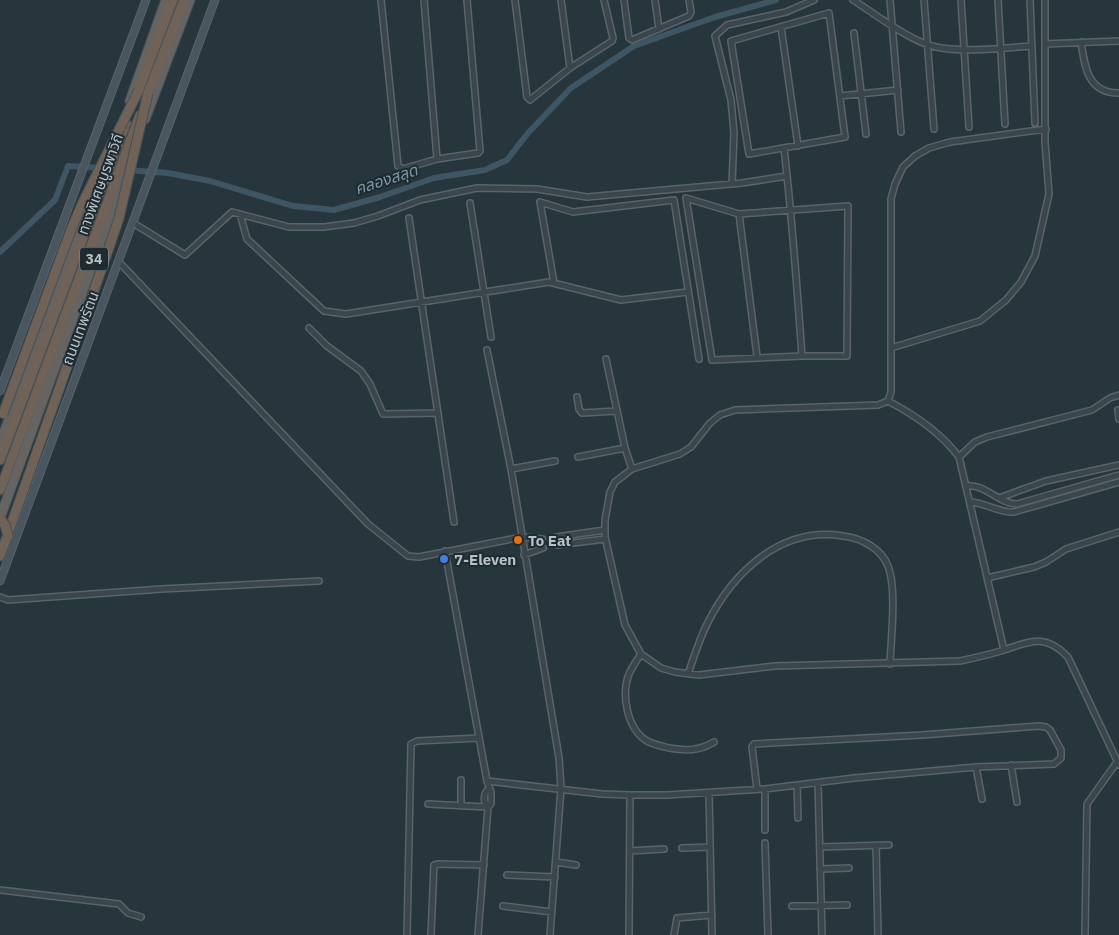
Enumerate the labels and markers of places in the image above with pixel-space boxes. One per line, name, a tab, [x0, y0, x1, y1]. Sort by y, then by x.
place label: To Eat	[528, 531, 571, 550]
marker: To Eat	[512, 534, 524, 546]
place label: 7-Eleven	[454, 550, 516, 569]
marker: 7-Eleven	[438, 553, 450, 565]

